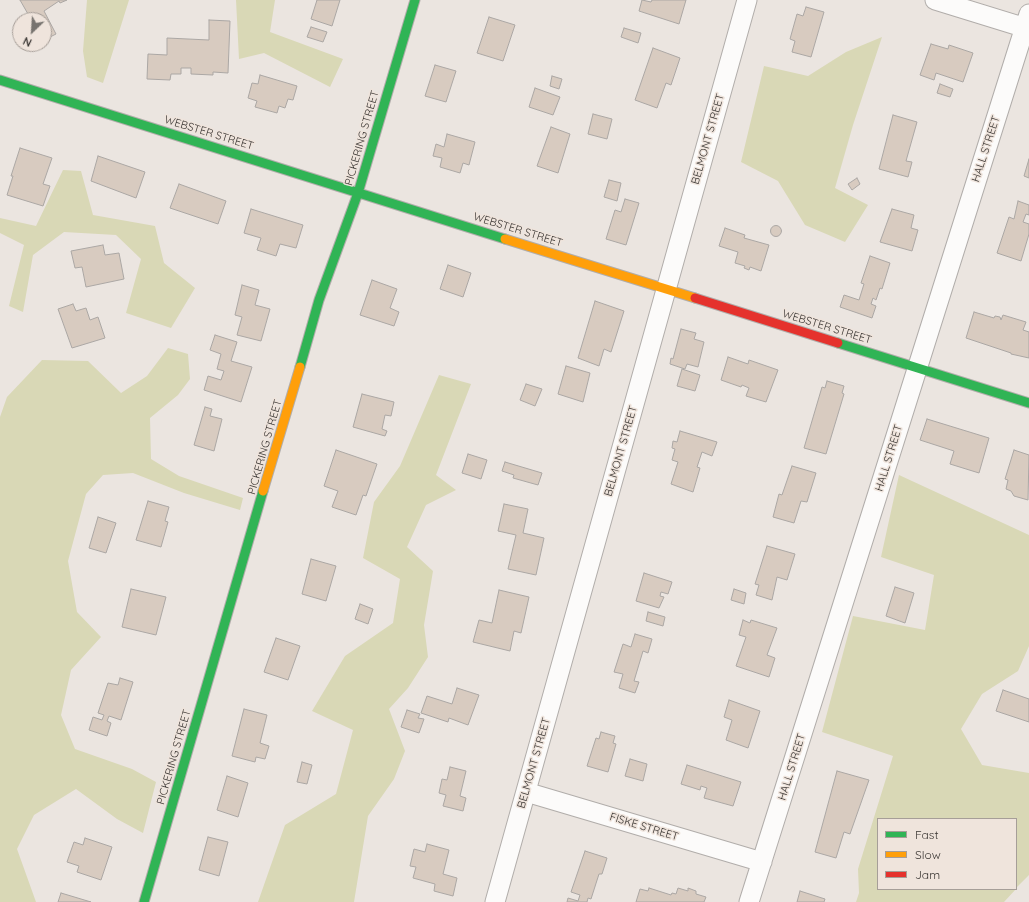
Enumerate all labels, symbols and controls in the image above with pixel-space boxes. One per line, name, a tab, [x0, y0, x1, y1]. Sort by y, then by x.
north arrow	[12, 12, 52, 52]
text: N	[21, 34, 34, 50]
street label: PICKERING STREET	[342, 89, 382, 187]
street label: BELMONT STREET	[689, 92, 727, 186]
street label: WEBSTER STREET	[163, 113, 255, 153]
street label: HALL STREET	[969, 114, 1003, 184]
street label: WEBSTER STREET	[472, 210, 564, 250]
street label: WEBSTER STREET	[781, 307, 873, 347]
street label: PICKERING STREET	[245, 398, 285, 496]
street label: BELMONT STREET	[602, 404, 640, 498]
street label: HALL STREET	[873, 423, 905, 493]
street label: PICKERING STREET	[154, 708, 194, 806]
street label: BELMONT STREET	[515, 716, 553, 810]
street label: HALL STREET	[776, 732, 808, 802]
street label: FISKE STREET	[608, 810, 680, 844]
legend	[877, 818, 1017, 890]
text: Fast	[915, 827, 939, 842]
text: Slow	[915, 847, 941, 862]
text: Jam	[915, 867, 940, 882]

